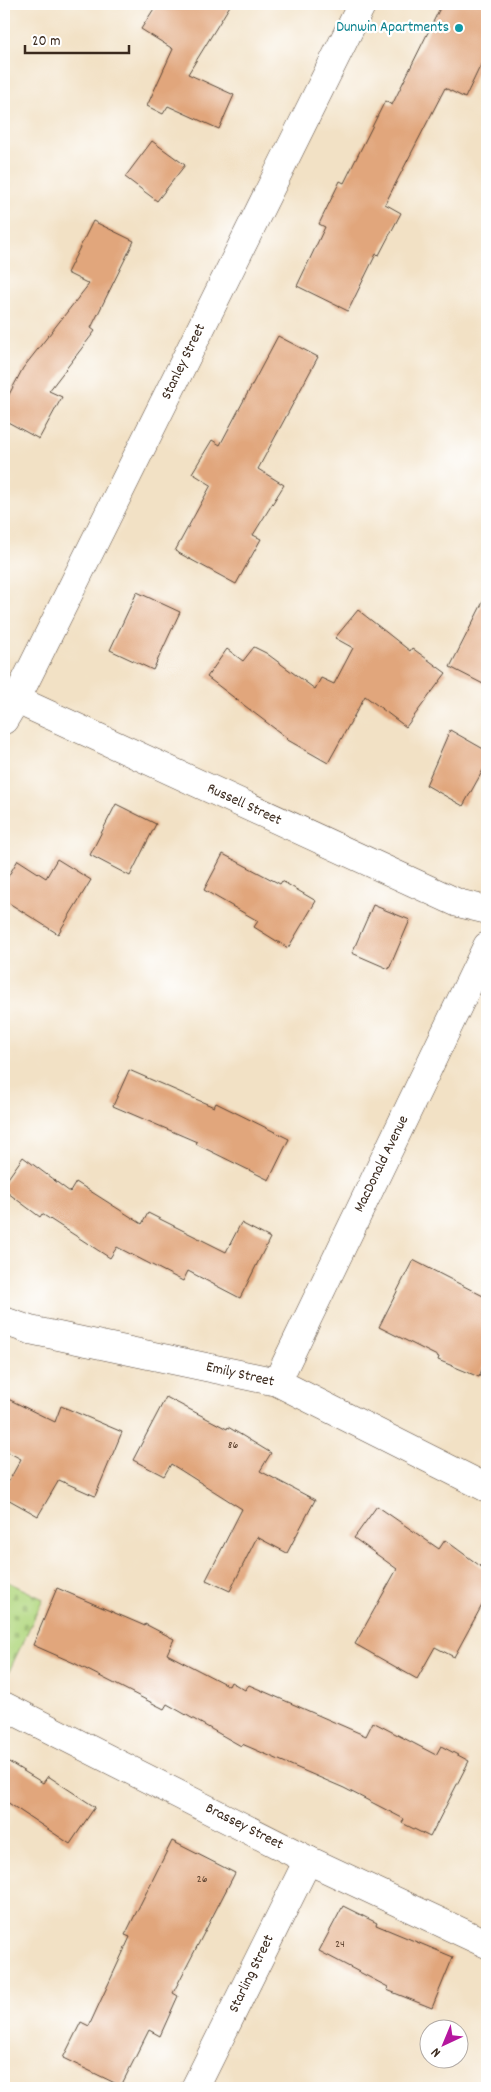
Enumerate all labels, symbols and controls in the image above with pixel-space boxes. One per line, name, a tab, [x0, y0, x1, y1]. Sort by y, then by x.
place label: Dunwin Apartments	[336, 17, 449, 39]
scale bar	[25, 22, 129, 54]
marker: Dunwin Apartments	[453, 22, 465, 34]
text: 20 m	[32, 31, 60, 53]
street label: Stanley Street	[156, 320, 212, 404]
street label: Russell Street	[203, 778, 285, 832]
street label: MacDonald Avenue	[349, 1111, 415, 1216]
street label: Emily Street	[204, 1356, 277, 1394]
house number: 86	[228, 1437, 238, 1454]
street label: Brassey Street	[201, 1798, 287, 1856]
house number: 26	[196, 1871, 208, 1888]
street label: Starling Street	[224, 1931, 281, 2017]
house number: 24	[335, 1936, 345, 1953]
north arrow	[418, 2020, 468, 2070]
text: N	[427, 2042, 446, 2062]

